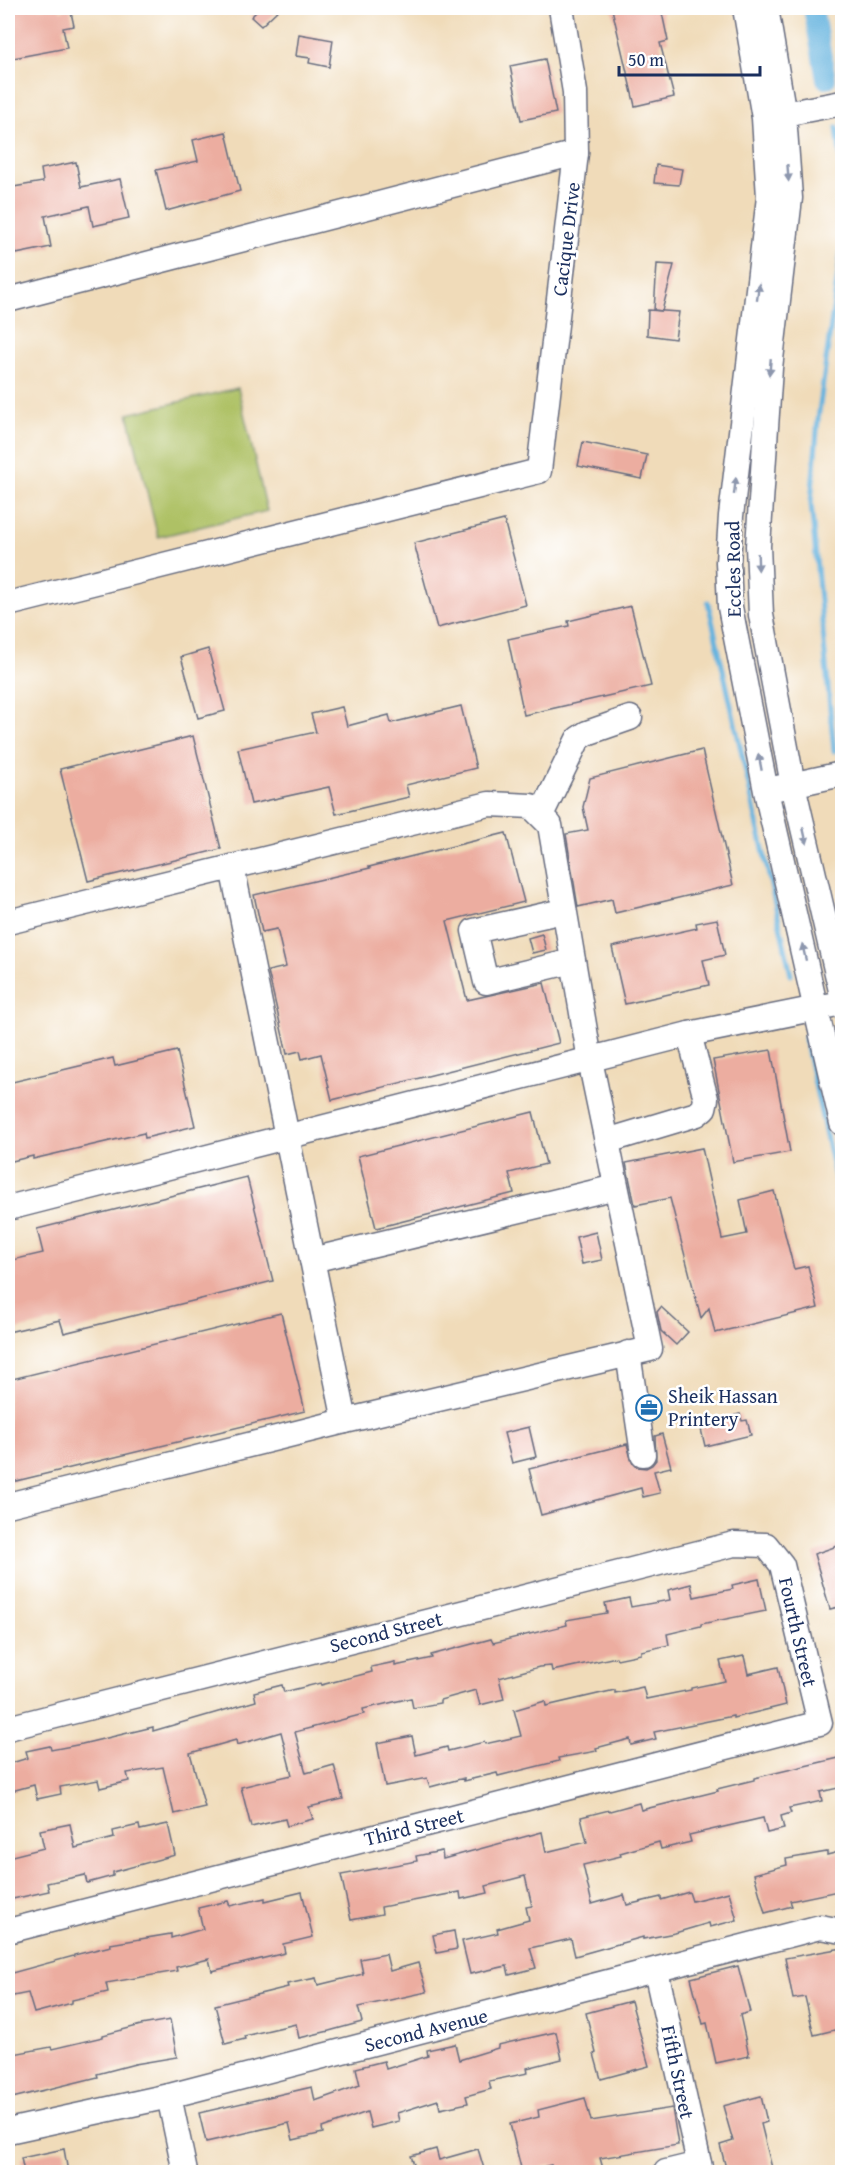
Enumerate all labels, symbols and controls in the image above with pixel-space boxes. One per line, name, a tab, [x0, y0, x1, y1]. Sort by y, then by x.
scale bar	[619, 39, 760, 77]
text: 50 m	[628, 46, 664, 73]
one-way arrow	[784, 164, 793, 183]
street label: Cacique Drive	[544, 180, 587, 298]
one-way arrow	[753, 283, 762, 302]
one-way arrow	[765, 358, 775, 377]
one-way arrow	[730, 476, 739, 495]
street label: Eccles Road	[717, 520, 748, 618]
one-way arrow	[754, 552, 763, 571]
one-way arrow	[755, 752, 764, 771]
one-way arrow	[800, 827, 810, 846]
one-way arrow	[798, 943, 808, 961]
place label: Sheik Hassan Printery	[668, 1381, 778, 1433]
office icon: Sheik Hassan Printery	[634, 1393, 664, 1423]
street label: Fourth Street	[772, 1574, 825, 1689]
street label: Second Street	[327, 1604, 445, 1660]
street label: Third Street	[361, 1800, 467, 1853]
street label: Second Avenue	[361, 2000, 491, 2059]
street label: Fifth Street	[654, 2022, 703, 2121]

